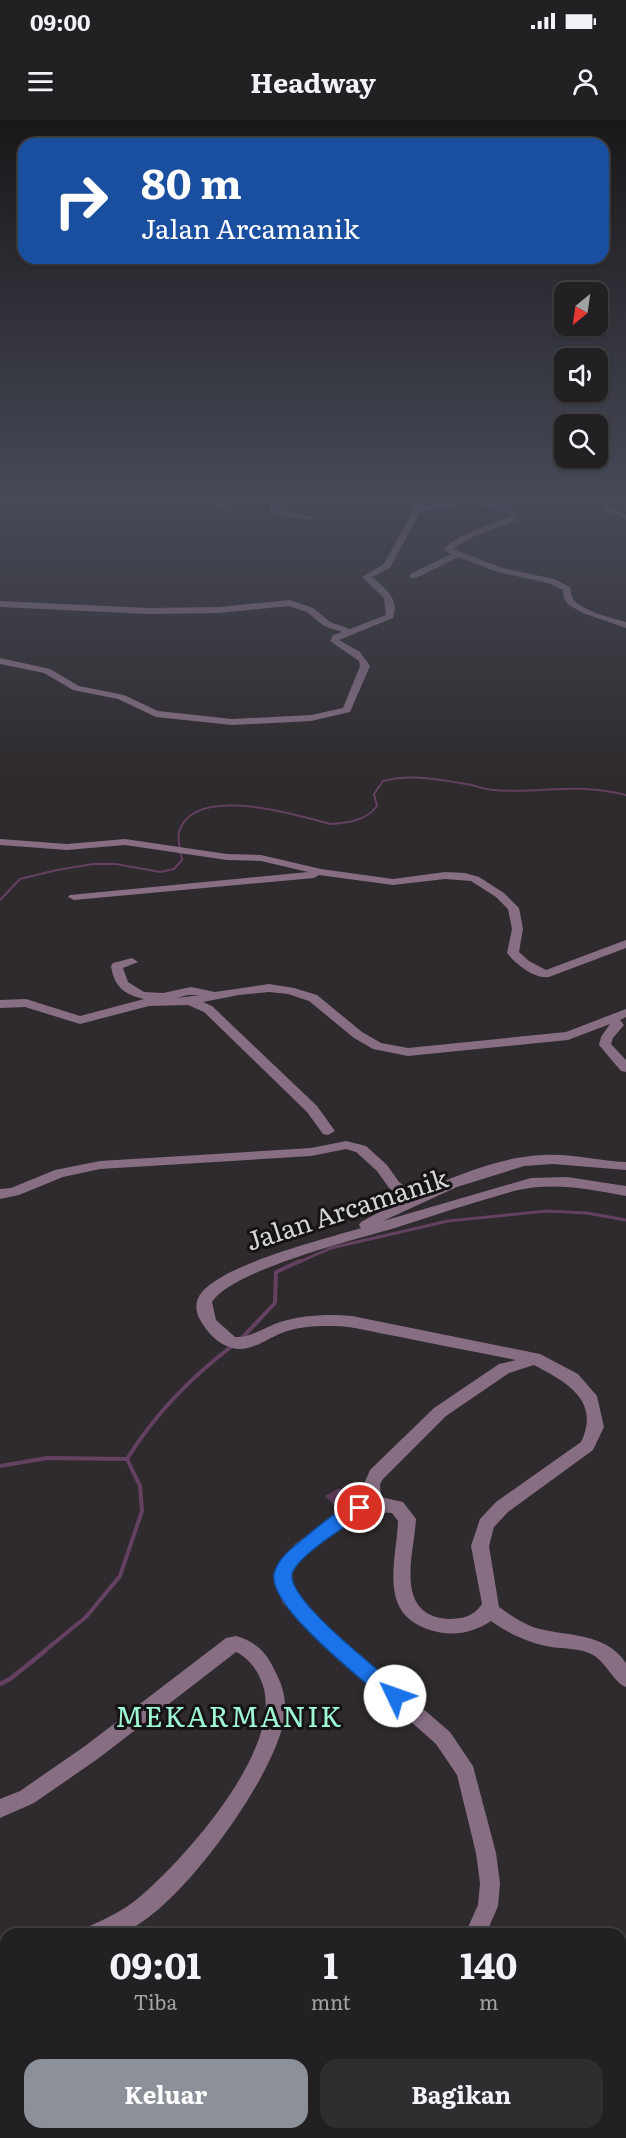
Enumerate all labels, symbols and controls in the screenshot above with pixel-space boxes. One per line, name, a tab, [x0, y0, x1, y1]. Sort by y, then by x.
text: 09:00	[30, 5, 91, 38]
text: Headway	[250, 61, 376, 101]
icon: menu	[24, 65, 57, 98]
icon: person	[569, 65, 602, 98]
text: 80 m	[141, 150, 242, 212]
icon: right	[42, 162, 120, 240]
text: Jalan Arcamanik	[141, 207, 359, 247]
north arrow	[554, 282, 608, 336]
map controls	[554, 282, 608, 468]
button: sound	[554, 348, 608, 402]
button: search	[554, 414, 608, 468]
street label: Jalan Arcamanik	[240, 1156, 453, 1259]
pin	[334, 1482, 385, 1533]
icon: arrive	[343, 1491, 376, 1524]
position arrow	[363, 1664, 427, 1728]
district label: MEKARMANIK	[115, 1694, 343, 1736]
text: 09:01	[109, 1937, 201, 1990]
text: 1	[323, 1937, 338, 1990]
text: 140	[460, 1937, 518, 1990]
text: Tiba	[133, 1986, 177, 2016]
text: mnt	[311, 1986, 351, 2016]
text: m	[479, 1986, 499, 2016]
button: Keluar	[24, 2059, 308, 2128]
button: Bagikan	[320, 2059, 603, 2128]

